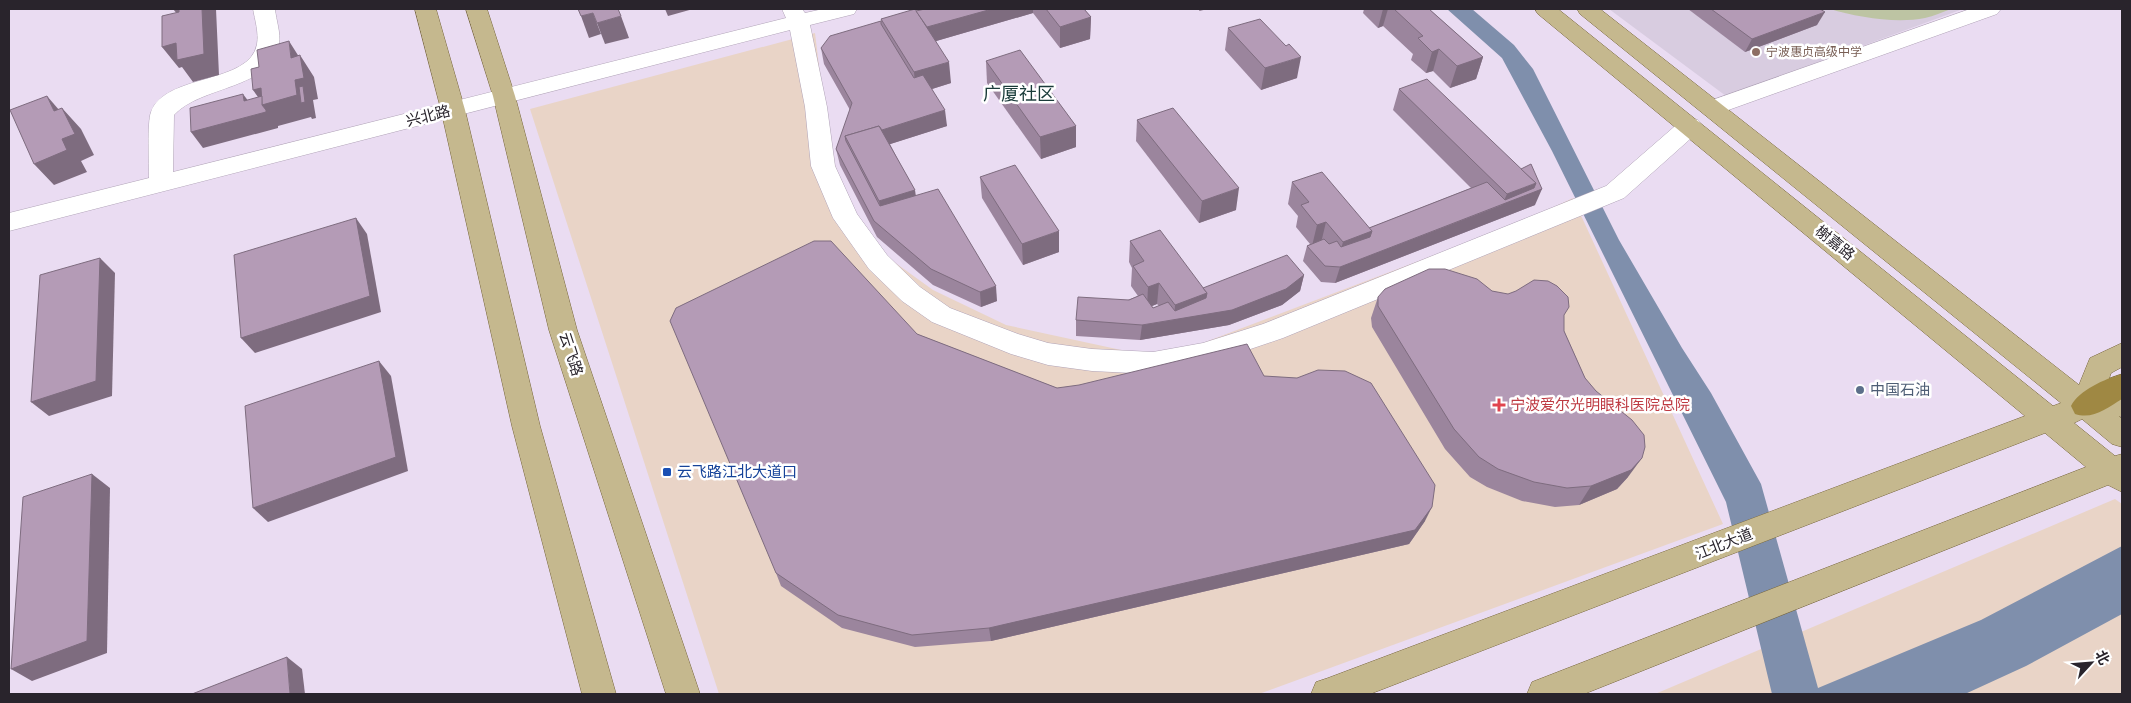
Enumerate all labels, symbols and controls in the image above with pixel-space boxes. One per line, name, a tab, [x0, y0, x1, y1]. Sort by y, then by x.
place label: 宁波惠贞高级中学	[1766, 45, 1862, 59]
marker: 宁波惠贞高级中学	[1750, 46, 1762, 58]
district label: 广厦社区	[983, 84, 1055, 104]
street label: 兴北路	[404, 102, 452, 129]
street label: 榭嘉路	[1812, 222, 1858, 263]
street label: 云飞路	[556, 330, 587, 378]
place label: 中国石油	[1870, 381, 1930, 398]
marker: 中国石油	[1854, 384, 1866, 396]
place label: 宁波爱尔光明眼科医院总院	[1510, 396, 1690, 413]
marker: 宁波爱尔光明眼科医院总院	[1492, 398, 1506, 412]
place label: 云飞路江北大道口	[677, 463, 797, 480]
marker: 云飞路江北大道口	[661, 466, 673, 478]
street label: 江北大道	[1693, 525, 1755, 562]
north arrow	[2066, 638, 2116, 688]
text: 北	[2092, 648, 2113, 667]

